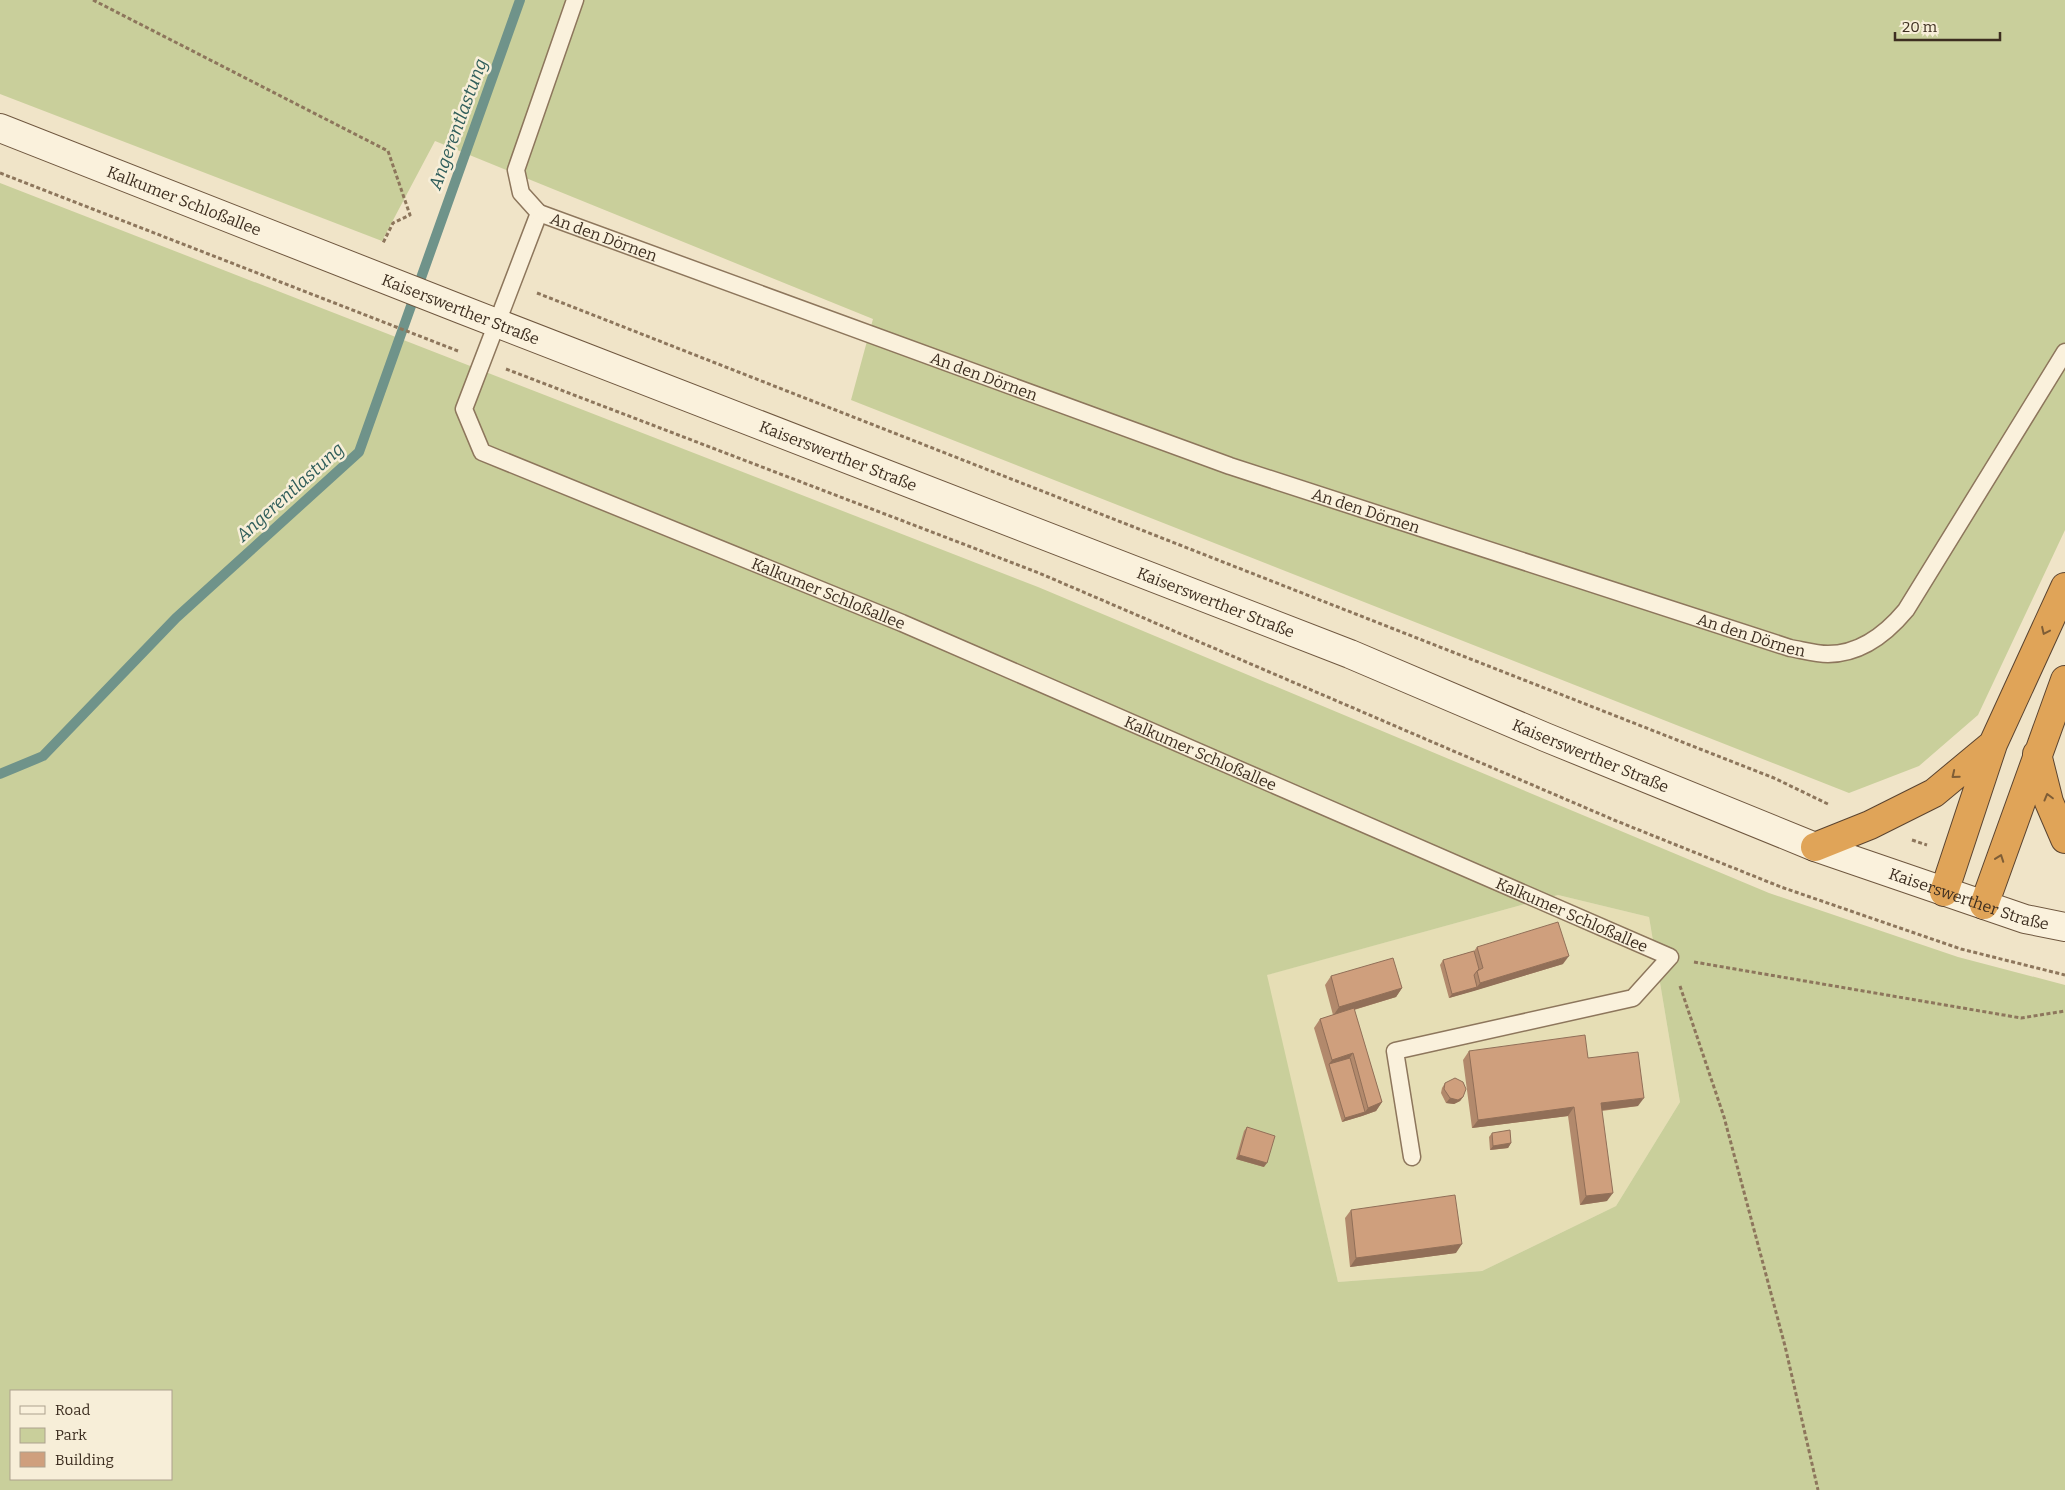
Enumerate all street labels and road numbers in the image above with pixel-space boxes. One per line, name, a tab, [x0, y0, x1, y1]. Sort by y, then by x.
street label: Kalkumer Schloßallee	[104, 162, 264, 240]
street label: An den Dörnen	[548, 209, 660, 265]
street label: Kaiserswerther Straße	[379, 270, 542, 349]
street label: An den Dörnen	[928, 348, 1040, 405]
street label: Kaiserswerther Straße	[757, 417, 920, 495]
street label: An den Dörnen	[1310, 484, 1422, 537]
street label: Kalkumer Schloßallee	[749, 554, 908, 633]
street label: Kaiserswerther Straße	[1134, 563, 1297, 642]
street label: An den Dörnen	[1695, 609, 1807, 661]
street label: Kalkumer Schloßallee	[1121, 712, 1279, 795]
street label: Kaiserswerther Straße	[1509, 715, 1671, 796]
street label: Kaiserswerther Straße	[1886, 864, 2051, 934]
street label: Kalkumer Schloßallee	[1493, 873, 1651, 956]

